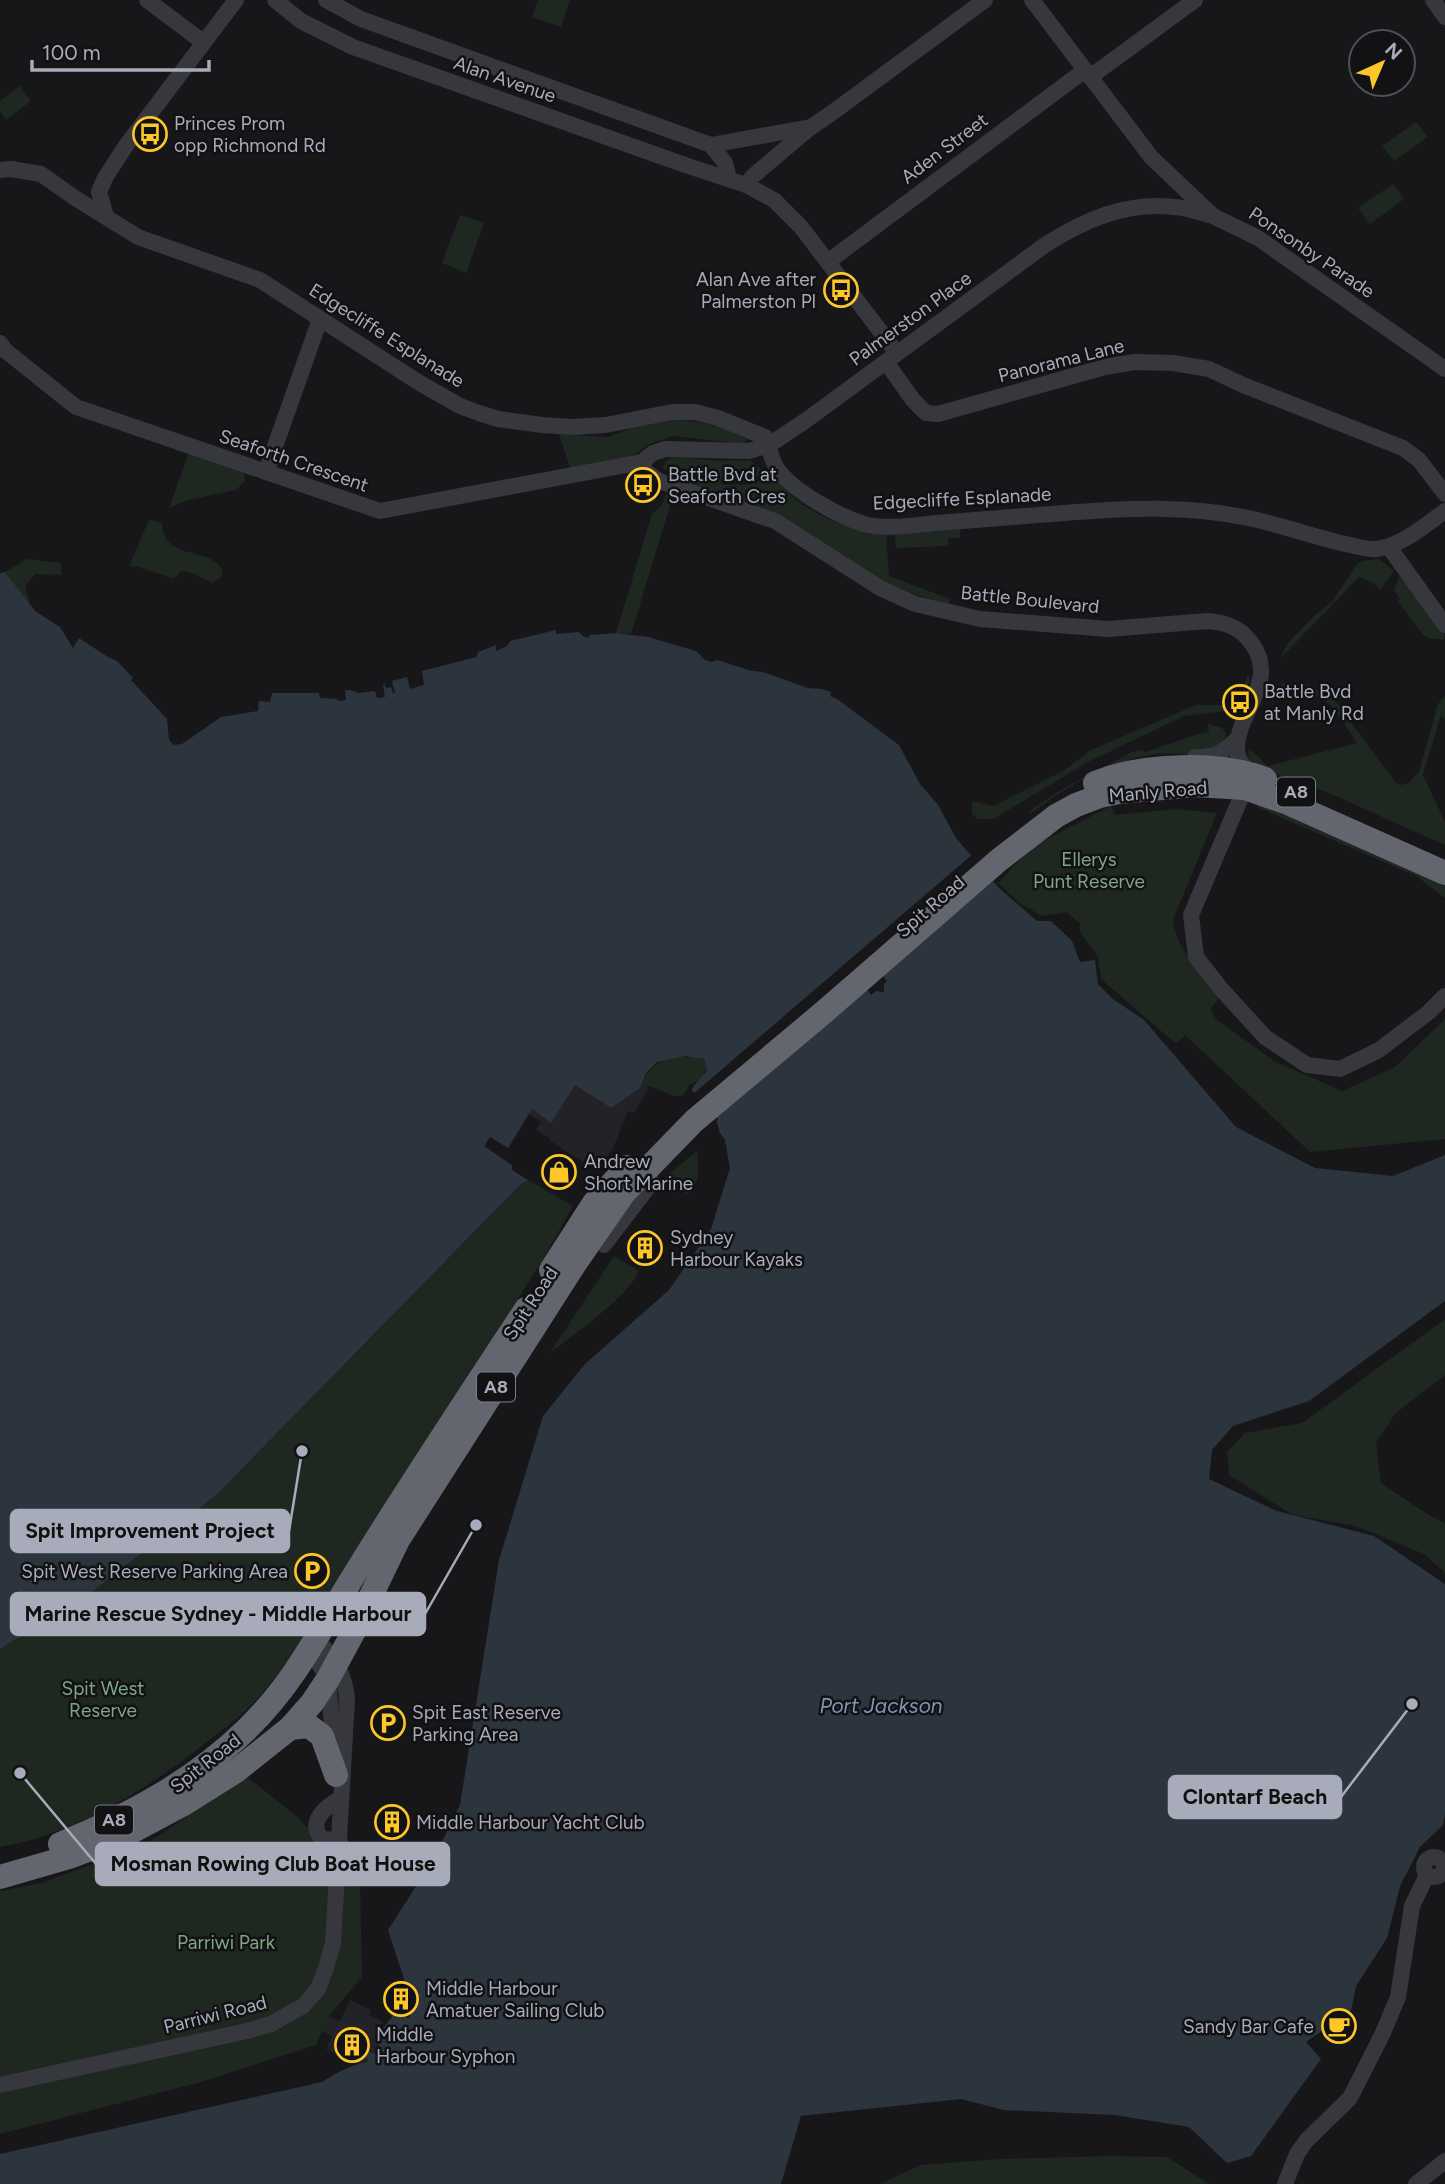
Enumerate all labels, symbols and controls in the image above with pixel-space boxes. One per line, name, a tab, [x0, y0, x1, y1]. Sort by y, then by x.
scale bar	[32, 28, 208, 72]
north arrow	[1347, 28, 1417, 98]
text: N	[1380, 38, 1407, 65]
text: 100 m	[42, 40, 101, 65]
street label: Alan Avenue	[451, 51, 559, 108]
street label: Aden Street	[896, 108, 992, 189]
place label: Princes Prom opp Richmond Rd	[174, 112, 326, 157]
bus stop icon: Princes Prom opp Richmond Rd	[131, 115, 169, 153]
street label: Ponsonby Parade	[1245, 202, 1379, 303]
street label: Palmerston Place	[845, 266, 976, 370]
place label: Alan Ave after Palmerston Pl	[696, 268, 817, 313]
bus stop icon: Alan Ave after Palmerston Pl	[822, 271, 860, 309]
street label: Edgecliffe Esplanade	[305, 278, 469, 393]
street label: Panorama Lane	[996, 334, 1127, 387]
street label: Seaforth Crescent	[216, 424, 372, 497]
place label: Battle Bvd at Seaforth Cres	[668, 463, 786, 508]
bus stop icon: Battle Bvd at Seaforth Cres	[624, 466, 662, 504]
street label: Edgecliffe Esplanade	[872, 482, 1052, 515]
street label: Battle Boulevard	[959, 581, 1100, 618]
place label: Battle Bvd at Manly Rd	[1264, 680, 1364, 725]
bus stop icon: Battle Bvd at Manly Rd	[1221, 683, 1259, 721]
street label: Manly Road	[1108, 776, 1208, 807]
road number: A8	[1277, 778, 1315, 806]
park label: Ellerys Punt Reserve	[1033, 848, 1145, 893]
street label: Spit Road	[891, 870, 969, 942]
place label: Andrew Short Marine	[584, 1150, 693, 1195]
shop icon: Andrew Short Marine	[540, 1153, 578, 1191]
place label: Sydney Harbour Kayaks	[670, 1226, 803, 1271]
building icon: Sydney Harbour Kayaks	[626, 1229, 664, 1267]
street label: Spit Road	[498, 1262, 563, 1344]
road number: A8	[477, 1372, 515, 1402]
callout: Spit Improvement Project	[11, 1510, 289, 1552]
text: Spit Improvement Project	[25, 1518, 275, 1543]
parking icon: Spit West Reserve Parking Area	[293, 1552, 331, 1590]
place label: Spit West Reserve Parking Area	[21, 1560, 288, 1583]
callout: Marine Rescue Sydney - Middle Harbour	[11, 1593, 425, 1635]
text: Marine Rescue Sydney - Middle Harbour	[25, 1601, 411, 1626]
park label: Spit West Reserve	[61, 1677, 145, 1722]
water label: Port Jackson	[819, 1693, 943, 1718]
place label: Spit East Reserve Parking Area	[412, 1701, 561, 1746]
parking icon: Spit East Reserve Parking Area	[369, 1704, 407, 1742]
street label: Spit Road	[166, 1729, 245, 1798]
callout: Clontarf Beach	[1169, 1776, 1341, 1818]
text: Clontarf Beach	[1183, 1784, 1327, 1809]
building icon: Middle Harbour Yacht Club	[373, 1803, 411, 1841]
road number: A8	[95, 1806, 133, 1834]
place label: Middle Harbour Yacht Club	[416, 1811, 645, 1834]
callout: Mosman Rowing Club Boat House	[96, 1843, 449, 1885]
text: Mosman Rowing Club Boat House	[110, 1851, 436, 1876]
park label: Parriwi Park	[177, 1931, 276, 1954]
place label: Middle Harbour Amatuer Sailing Club	[426, 1977, 604, 2022]
building icon: Middle Harbour Amatuer Sailing Club	[382, 1980, 420, 2018]
street label: Parriwi Road	[161, 1991, 269, 2038]
cafe icon: Sandy Bar Cafe	[1320, 2007, 1358, 2045]
place label: Sandy Bar Cafe	[1183, 2015, 1314, 2038]
place label: Middle Harbour Syphon	[376, 2023, 515, 2068]
building icon: Middle Harbour Syphon	[333, 2026, 371, 2064]

